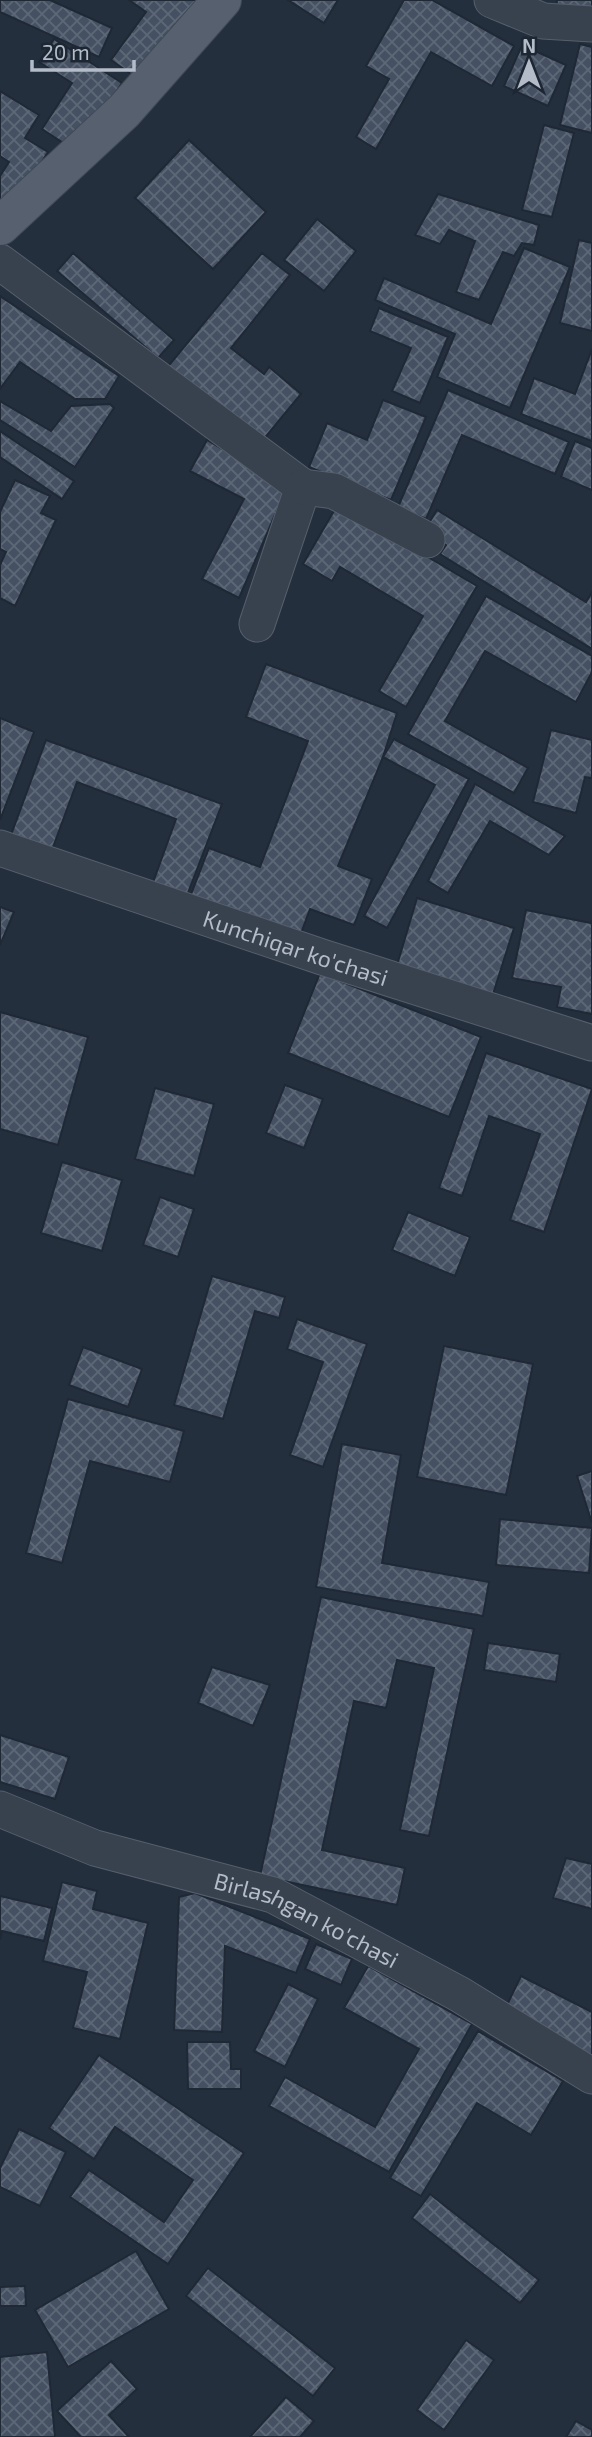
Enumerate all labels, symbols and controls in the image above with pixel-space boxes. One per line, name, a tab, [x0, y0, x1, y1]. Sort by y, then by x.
scale bar	[32, 28, 133, 72]
north arrow	[494, 28, 564, 98]
text: N	[522, 34, 536, 57]
text: 20 m	[42, 39, 90, 64]
street label: Kunchiqar ko'chasi	[200, 904, 392, 991]
street label: Birlashgan ko'chasi	[211, 1866, 404, 1973]

